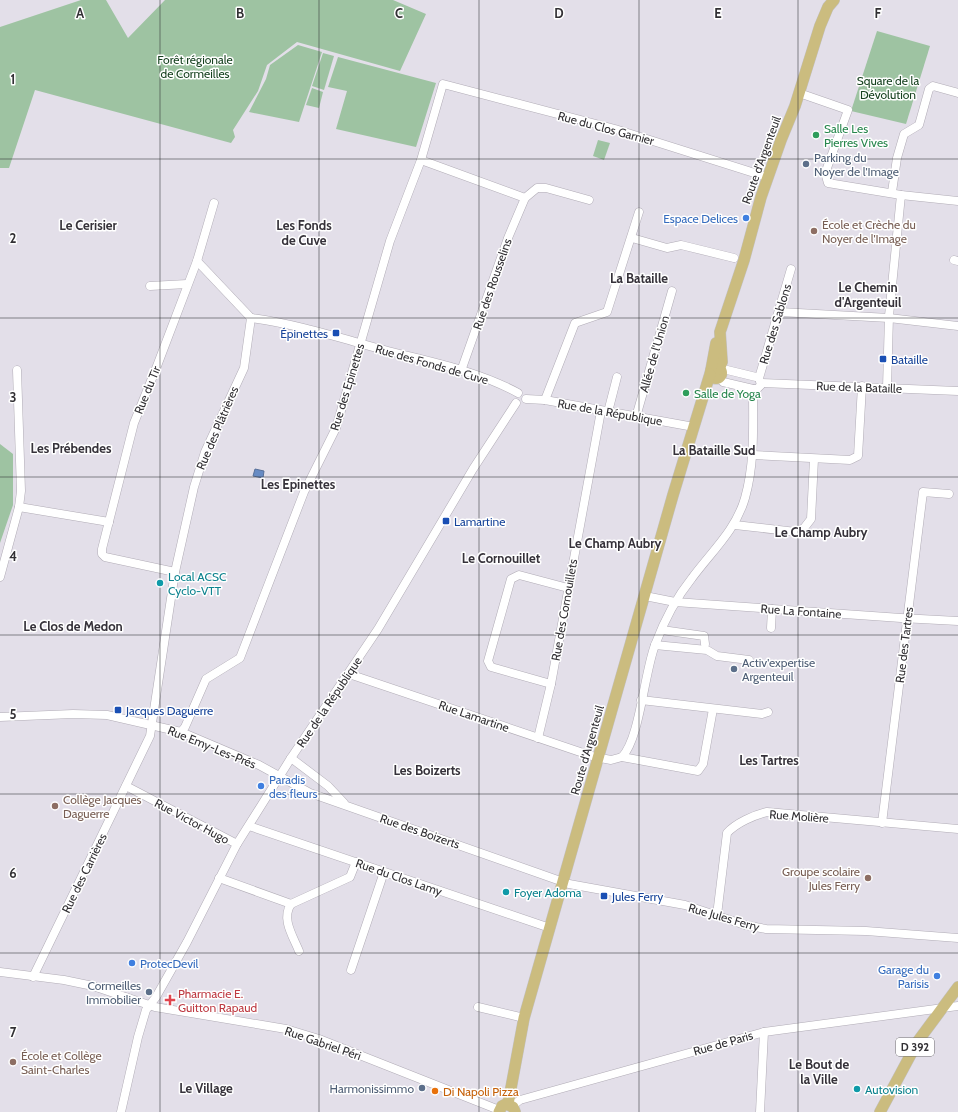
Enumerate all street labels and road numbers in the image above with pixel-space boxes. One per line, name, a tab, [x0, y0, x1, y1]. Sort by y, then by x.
street label: Rue du Clos Garnier	[556, 108, 656, 148]
street label: Route d'Argenteuil	[738, 114, 784, 206]
street label: Rue des Rousselins	[469, 236, 515, 332]
street label: Rue des Sablons	[756, 282, 794, 366]
street label: Allée de l'Union	[636, 314, 672, 394]
street label: Rue des Fonds de Cuve	[374, 341, 490, 387]
street label: Rue des Epinettes	[327, 342, 367, 432]
street label: Rue du Tir	[131, 364, 163, 416]
street label: Rue de la Bataille	[816, 378, 902, 396]
street label: Rue des Plâtrières	[193, 384, 241, 472]
street label: Rue de la République	[556, 395, 664, 429]
street label: Rue des Cornouillets	[548, 558, 580, 662]
street label: Rue La Fontaine	[760, 601, 842, 621]
street label: Rue des Tartres	[892, 606, 916, 684]
street label: Rue de la République	[293, 654, 365, 750]
street label: Rue Lamartine	[437, 697, 511, 735]
street label: Route d'Argenteuil	[567, 703, 607, 797]
street label: Rue Emy-Les-Prés	[166, 722, 258, 772]
street label: Rue Victor Hugo	[152, 795, 232, 847]
street label: Rue Molière	[769, 806, 829, 826]
street label: Rue des Boizerts	[378, 810, 462, 852]
street label: Rue des Carrières	[58, 831, 110, 915]
street label: Rue du Clos Lamy	[354, 855, 444, 899]
street label: Rue Jules Ferry	[687, 900, 761, 934]
street label: Rue Gabriel Péri	[283, 1023, 363, 1063]
street label: Rue de Paris	[691, 1027, 755, 1059]
road number: D 392	[896, 1038, 934, 1056]

